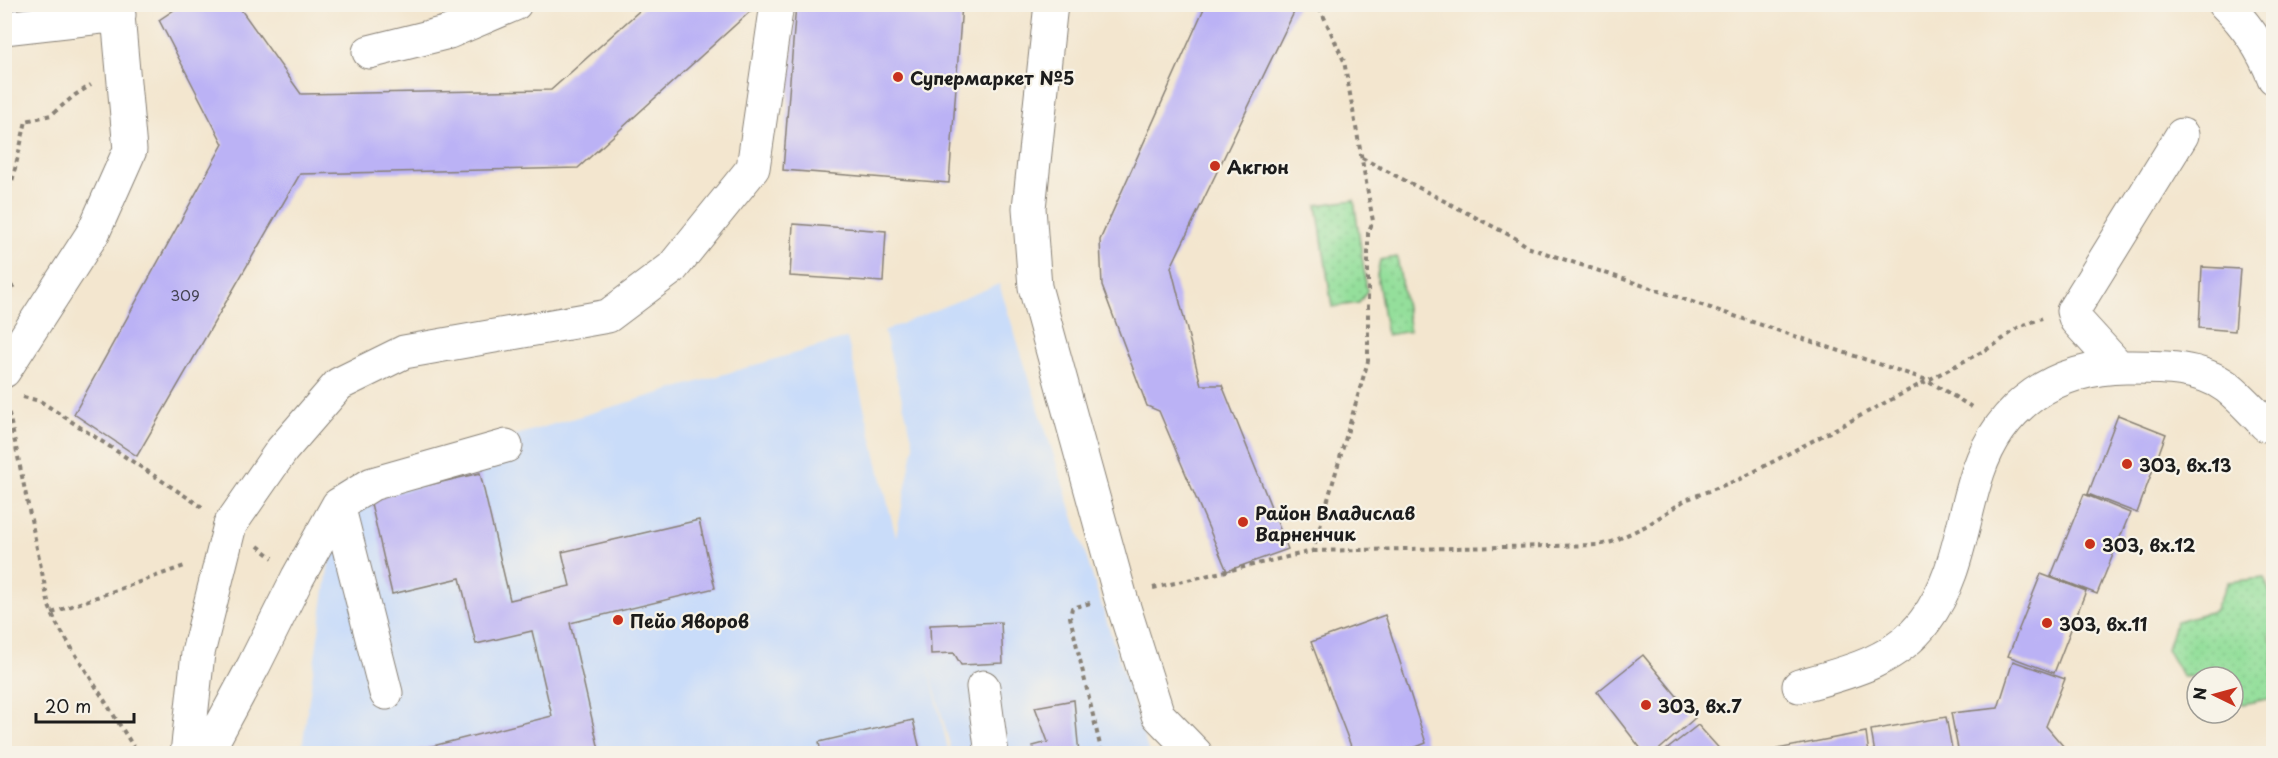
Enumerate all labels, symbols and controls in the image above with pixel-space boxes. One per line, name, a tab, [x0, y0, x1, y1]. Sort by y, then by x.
place label: Супермаркет №5	[910, 64, 1075, 91]
marker: Супермаркет №5	[891, 70, 905, 84]
place label: Акгюн	[1227, 153, 1289, 180]
marker: Акгюн	[1208, 159, 1222, 173]
house number: 309	[170, 283, 200, 306]
place label: 303, вх.13	[2139, 451, 2232, 478]
marker: 303, вх.13	[2120, 457, 2134, 471]
place label: Район Владислав Варненчик	[1255, 499, 1415, 547]
marker: Район Владислав Варненчик	[1236, 515, 1250, 529]
place label: 303, вх.12	[2102, 531, 2196, 558]
marker: 303, вх.12	[2083, 537, 2097, 551]
place label: Пейо Яворов	[630, 607, 749, 634]
place label: 303, вх.11	[2059, 610, 2148, 637]
marker: Пейо Яворов	[611, 613, 625, 627]
marker: 303, вх.11	[2040, 616, 2054, 630]
north arrow	[2185, 665, 2245, 725]
scale bar	[36, 686, 134, 724]
text: N	[2187, 686, 2212, 701]
text: 20 m	[45, 692, 91, 719]
place label: 303, вх.7	[1658, 692, 1742, 719]
marker: 303, вх.7	[1639, 698, 1653, 712]

